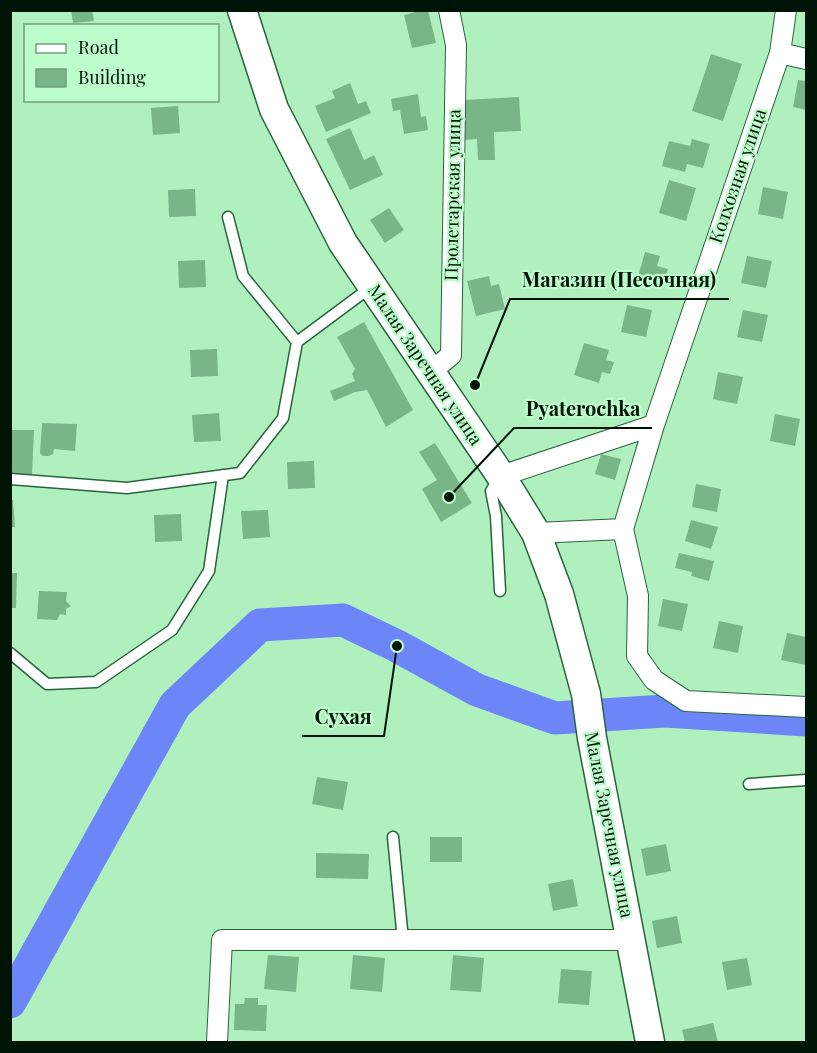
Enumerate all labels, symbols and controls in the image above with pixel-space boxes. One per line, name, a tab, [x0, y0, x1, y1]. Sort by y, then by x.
legend	[24, 24, 219, 102]
text: Road	[78, 35, 119, 59]
text: Building	[78, 65, 146, 89]
street label: Колхозная улица	[703, 105, 771, 246]
street label: Пролетарская улица	[439, 109, 465, 281]
callout: Магазин (Песочная)	[510, 261, 729, 299]
text: Магазин (Песочная)	[522, 265, 716, 292]
street label: Малая Заречная улица	[363, 279, 489, 450]
callout: Pyaterochka	[514, 390, 652, 428]
text: Pyaterochka	[526, 394, 641, 421]
callout: Сухая	[302, 698, 384, 736]
text: Сухая	[314, 702, 372, 729]
street label: Малая Заречная улица	[580, 730, 640, 920]

